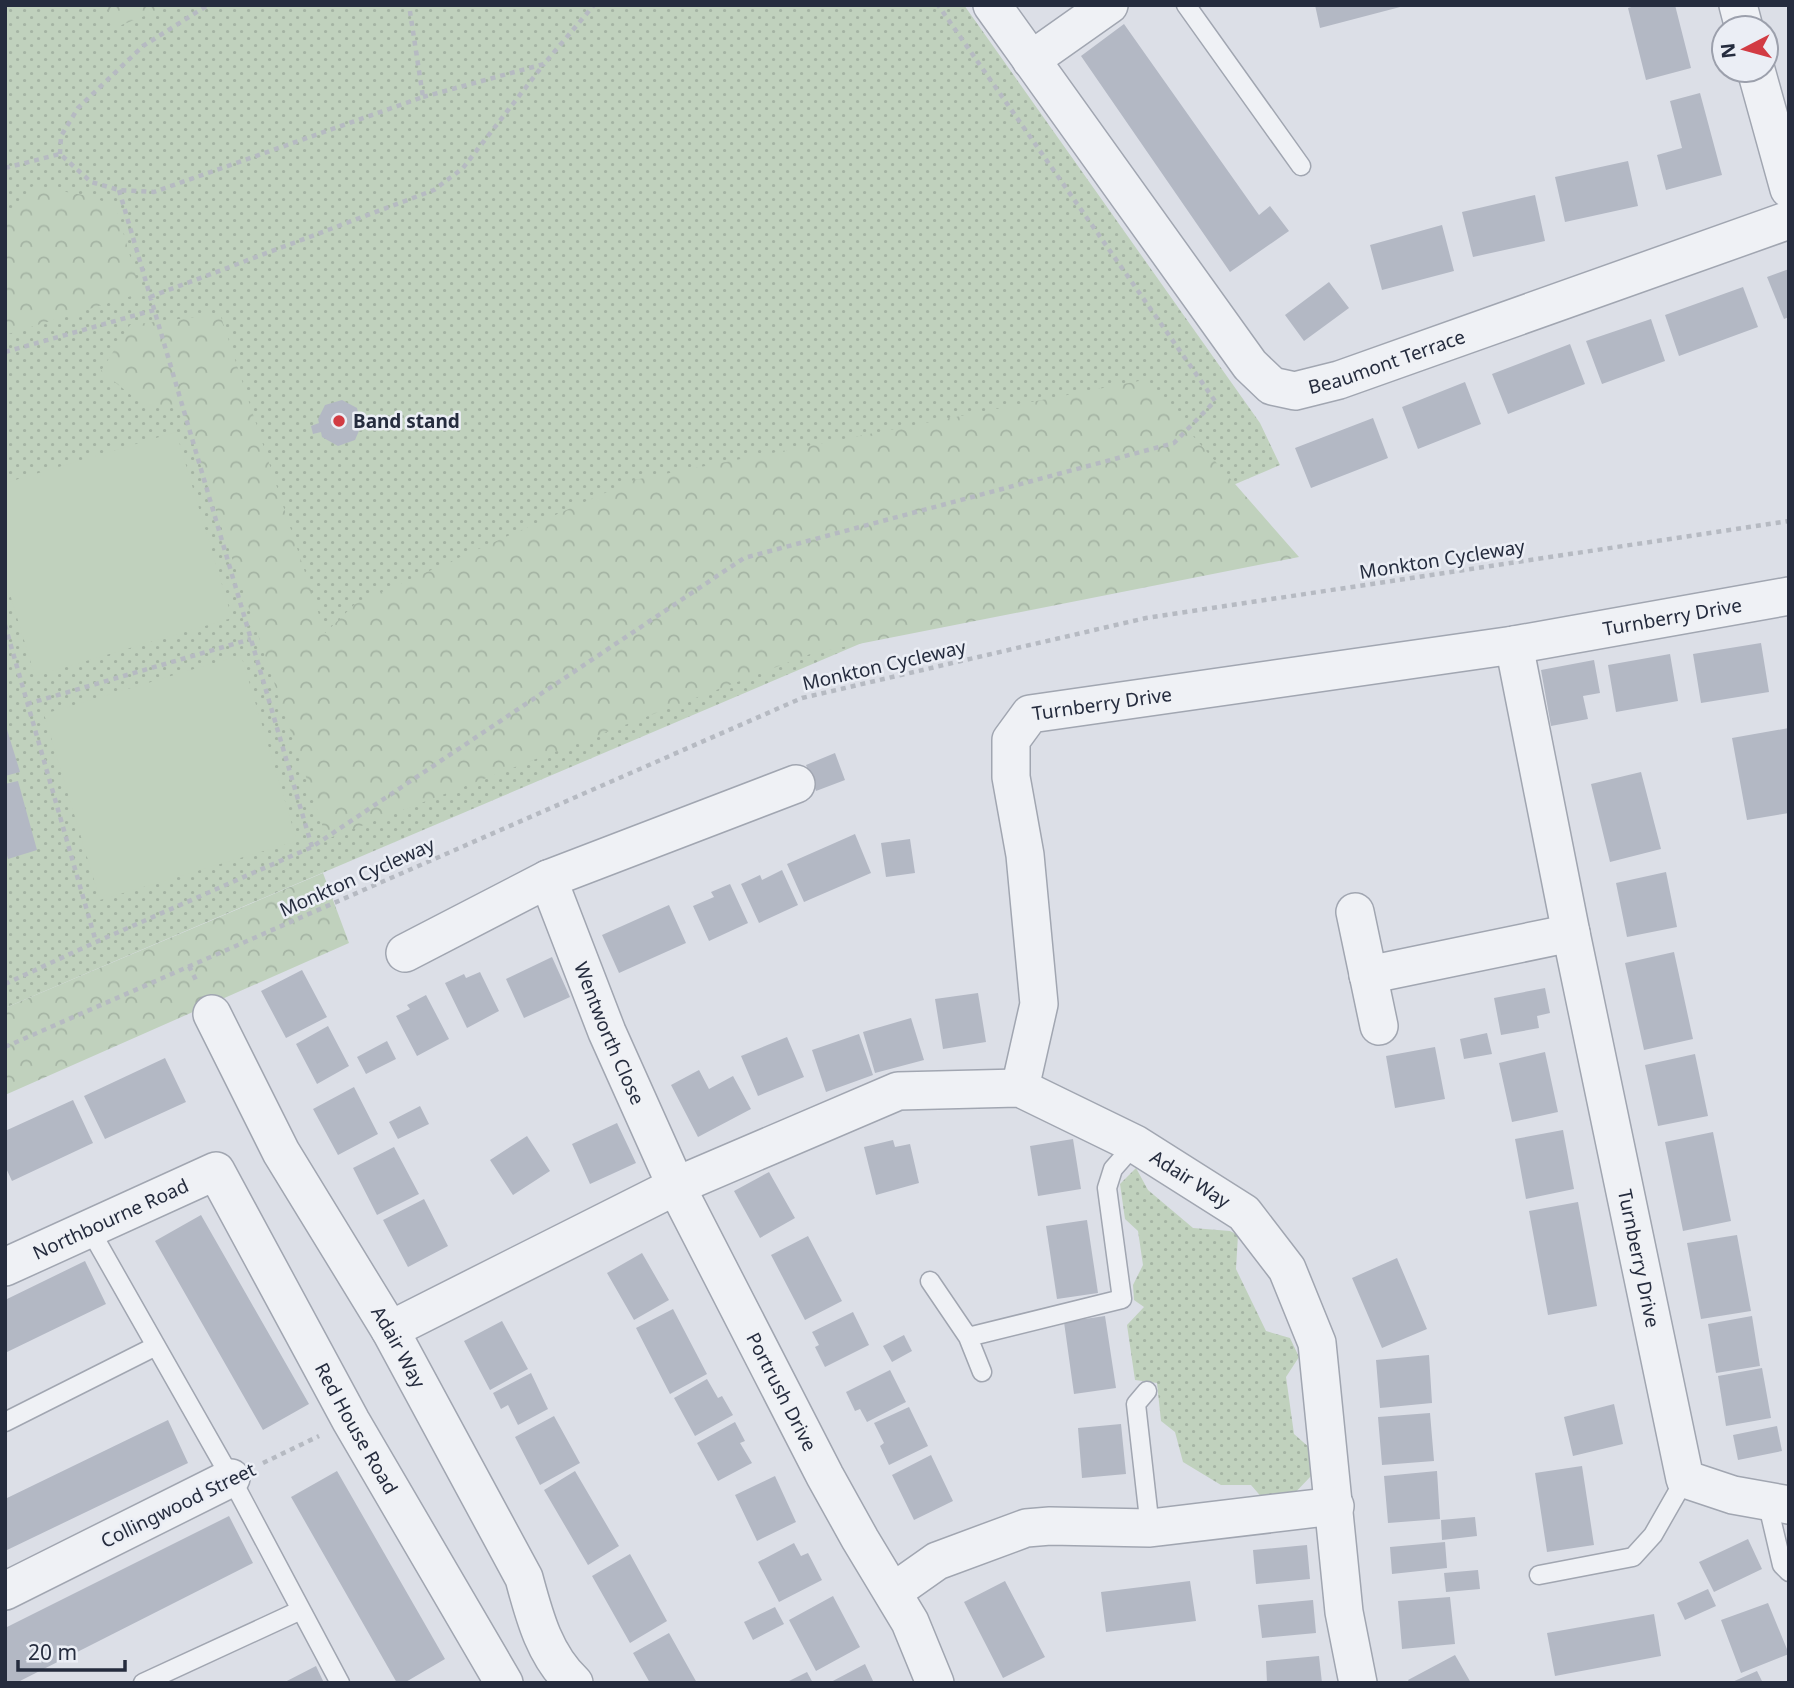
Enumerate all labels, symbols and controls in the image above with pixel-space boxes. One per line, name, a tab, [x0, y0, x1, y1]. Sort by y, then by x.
north arrow	[1710, 14, 1780, 84]
text: N	[1714, 42, 1742, 60]
street label: Beaumont Terrace	[1306, 323, 1469, 400]
place label: Band stand	[353, 408, 460, 434]
marker: Band stand	[331, 413, 347, 429]
street label: Monkton Cycleway	[1357, 533, 1527, 585]
street label: Turnberry Drive	[1601, 592, 1744, 642]
street label: Monkton Cycleway	[800, 633, 969, 696]
street label: Turnberry Drive	[1031, 681, 1174, 727]
street label: Monkton Cycleway	[275, 831, 439, 923]
street label: Wentworth Close	[568, 958, 651, 1109]
street label: Adair Way	[1145, 1144, 1235, 1214]
street label: Northbourne Road	[29, 1172, 193, 1266]
street label: Turnberry Drive	[1612, 1187, 1666, 1330]
street label: Adair Way	[365, 1301, 432, 1393]
street label: Portrush Drive	[740, 1328, 823, 1456]
street label: Red House Road	[309, 1358, 404, 1499]
street label: Collingwood Street	[96, 1456, 260, 1554]
scale bar	[18, 1628, 124, 1672]
text: 20 m	[28, 1638, 77, 1666]

